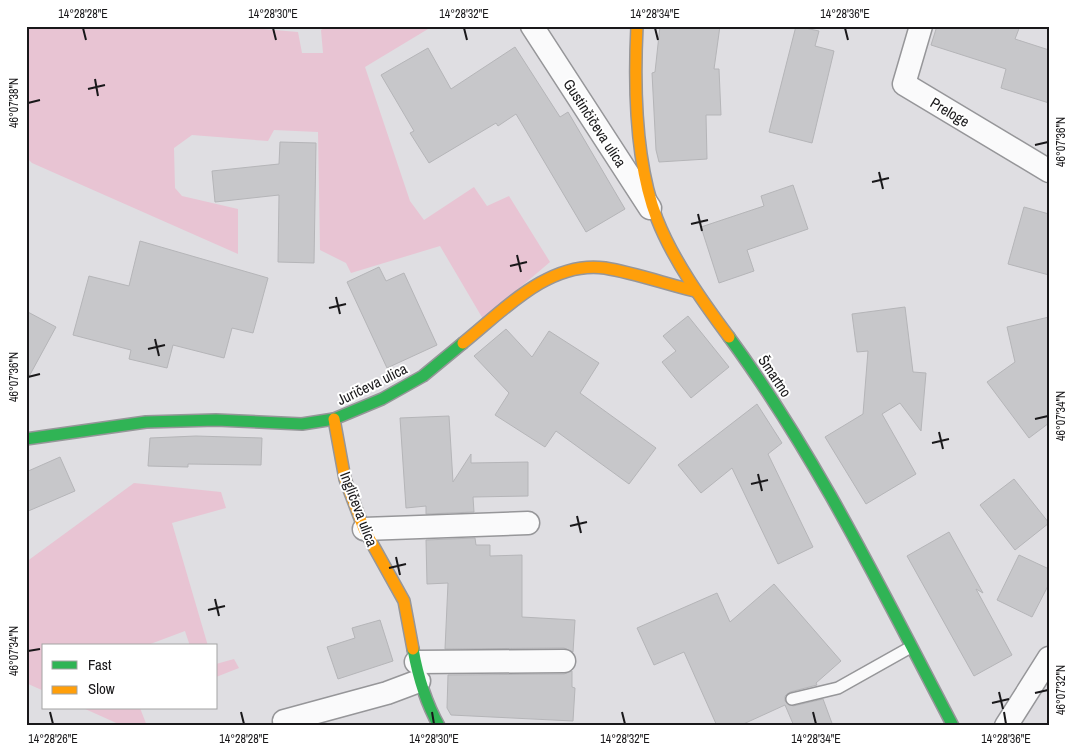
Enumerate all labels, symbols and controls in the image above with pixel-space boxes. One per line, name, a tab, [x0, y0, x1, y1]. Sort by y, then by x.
text: 14°28'28"E	[58, 6, 108, 22]
text: 14°28'30"E	[248, 6, 298, 22]
text: 14°28'32"E	[439, 6, 489, 22]
text: 14°28'34"E	[630, 6, 680, 22]
text: 14°28'36"E	[820, 6, 870, 22]
street label: Gustinčičeva ulica	[559, 75, 631, 171]
text: 46°07'38"N	[6, 78, 22, 128]
street label: Preloge	[926, 92, 974, 132]
text: 46°07'36"N	[1053, 117, 1069, 167]
street label: Šmartno	[753, 351, 797, 401]
text: 46°07'36"N	[6, 352, 22, 402]
street label: Juričeva ulica	[333, 358, 411, 410]
text: 46°07'34"N	[1053, 391, 1069, 441]
street label: Ingličeva ulica	[335, 469, 383, 550]
text: 46°07'34"N	[6, 626, 22, 676]
legend	[42, 644, 218, 710]
text: Fast	[88, 654, 112, 675]
text: 46°07'32"N	[1053, 665, 1069, 715]
text: Slow	[88, 678, 115, 699]
text: 14°28'26"E	[28, 731, 78, 747]
text: 14°28'28"E	[219, 731, 269, 747]
text: 14°28'30"E	[409, 731, 459, 747]
text: 14°28'32"E	[600, 731, 650, 747]
text: 14°28'34"E	[791, 731, 841, 747]
text: 14°28'36"E	[981, 731, 1031, 747]

